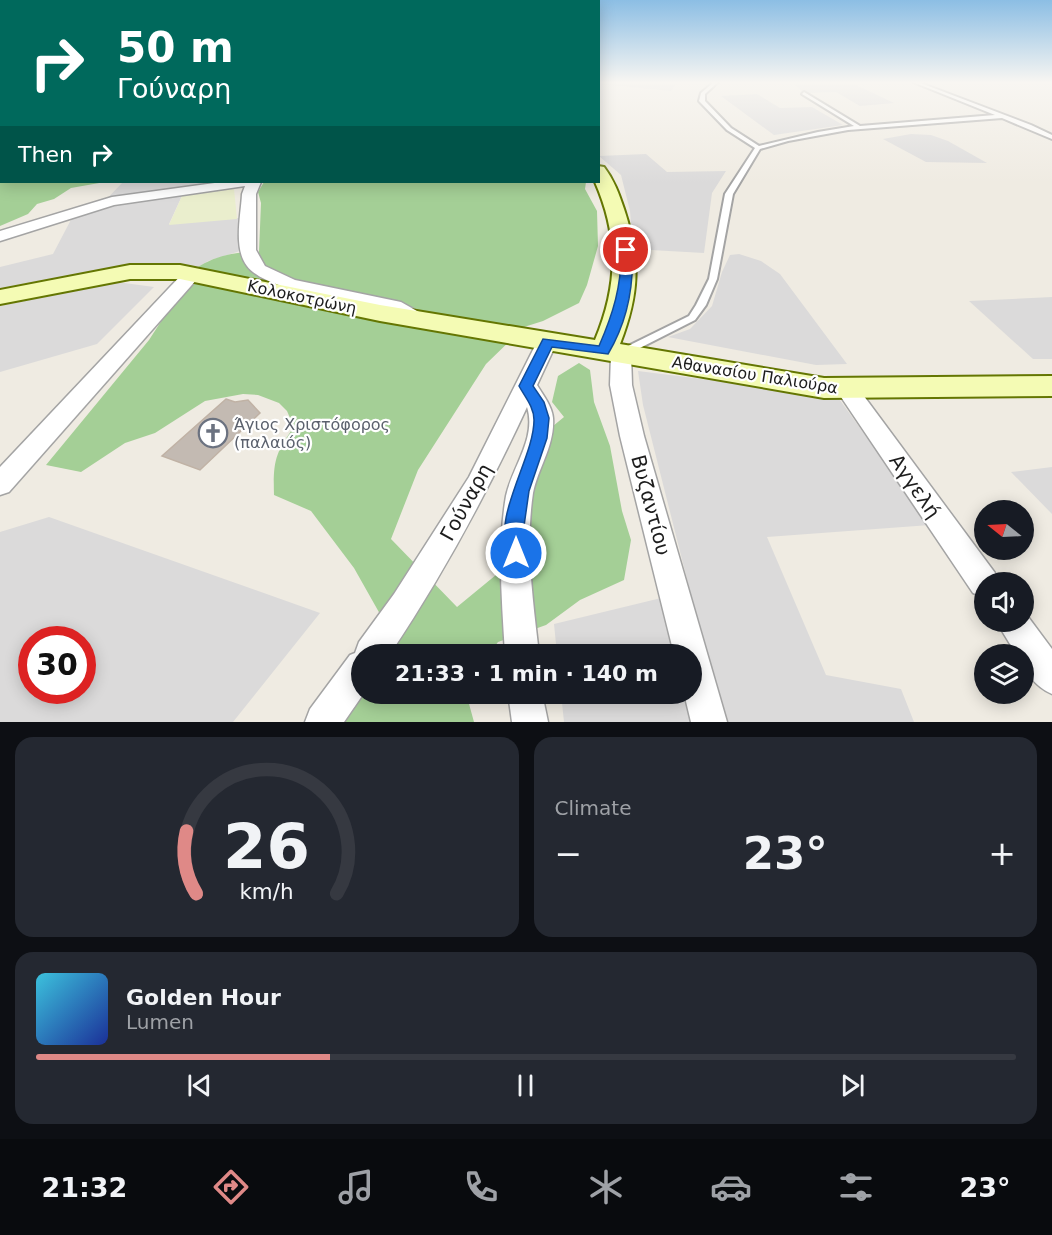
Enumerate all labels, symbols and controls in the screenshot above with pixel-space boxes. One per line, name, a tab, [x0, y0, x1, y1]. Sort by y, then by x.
text: 50 m	[117, 23, 234, 72]
icon: right	[18, 24, 96, 102]
text: Γούναρη	[117, 73, 231, 104]
icon: right	[85, 138, 118, 171]
text: Then	[18, 142, 73, 167]
pin	[600, 224, 651, 275]
icon: arrive	[609, 233, 642, 266]
street label: Κολοκοτρώνη	[246, 276, 358, 318]
street label: Αθανασίου Παλιούρα	[671, 353, 839, 397]
place label: Άγιος Χριστόφορος (παλαιός)	[234, 415, 390, 452]
church icon: Άγιος Χριστόφορος (παλαιός)	[197, 417, 229, 449]
street label: Αγγελή	[884, 449, 946, 523]
street label: Βυζαντίου	[626, 452, 676, 558]
street label: Γούναρη	[435, 459, 497, 545]
north arrow	[974, 500, 1034, 560]
map controls	[974, 500, 1034, 704]
position arrow	[484, 521, 548, 585]
button: sound	[974, 572, 1034, 632]
speed limit sign: 30	[18, 626, 96, 704]
button: layers	[974, 644, 1034, 704]
text: 21:33 · 1 min · 140 m	[395, 661, 658, 686]
text: Climate	[555, 796, 631, 820]
text: 26	[223, 810, 310, 883]
text: 23°	[743, 827, 828, 880]
text: −	[555, 834, 582, 873]
text: +	[988, 834, 1016, 873]
text: km/h	[240, 879, 294, 904]
text: Golden Hour	[126, 985, 281, 1010]
text: Lumen	[126, 1010, 194, 1034]
icon: previous	[183, 1069, 216, 1102]
icon: pause	[509, 1069, 542, 1102]
icon: next	[836, 1069, 869, 1102]
icon: directions	[210, 1166, 252, 1208]
icon: music	[335, 1166, 377, 1208]
icon: phone	[460, 1166, 502, 1208]
icon: climate	[585, 1166, 627, 1208]
icon: car	[710, 1166, 752, 1208]
icon: filters	[835, 1166, 877, 1208]
text: 21:32	[41, 1172, 127, 1203]
text: 23°	[959, 1172, 1010, 1203]

